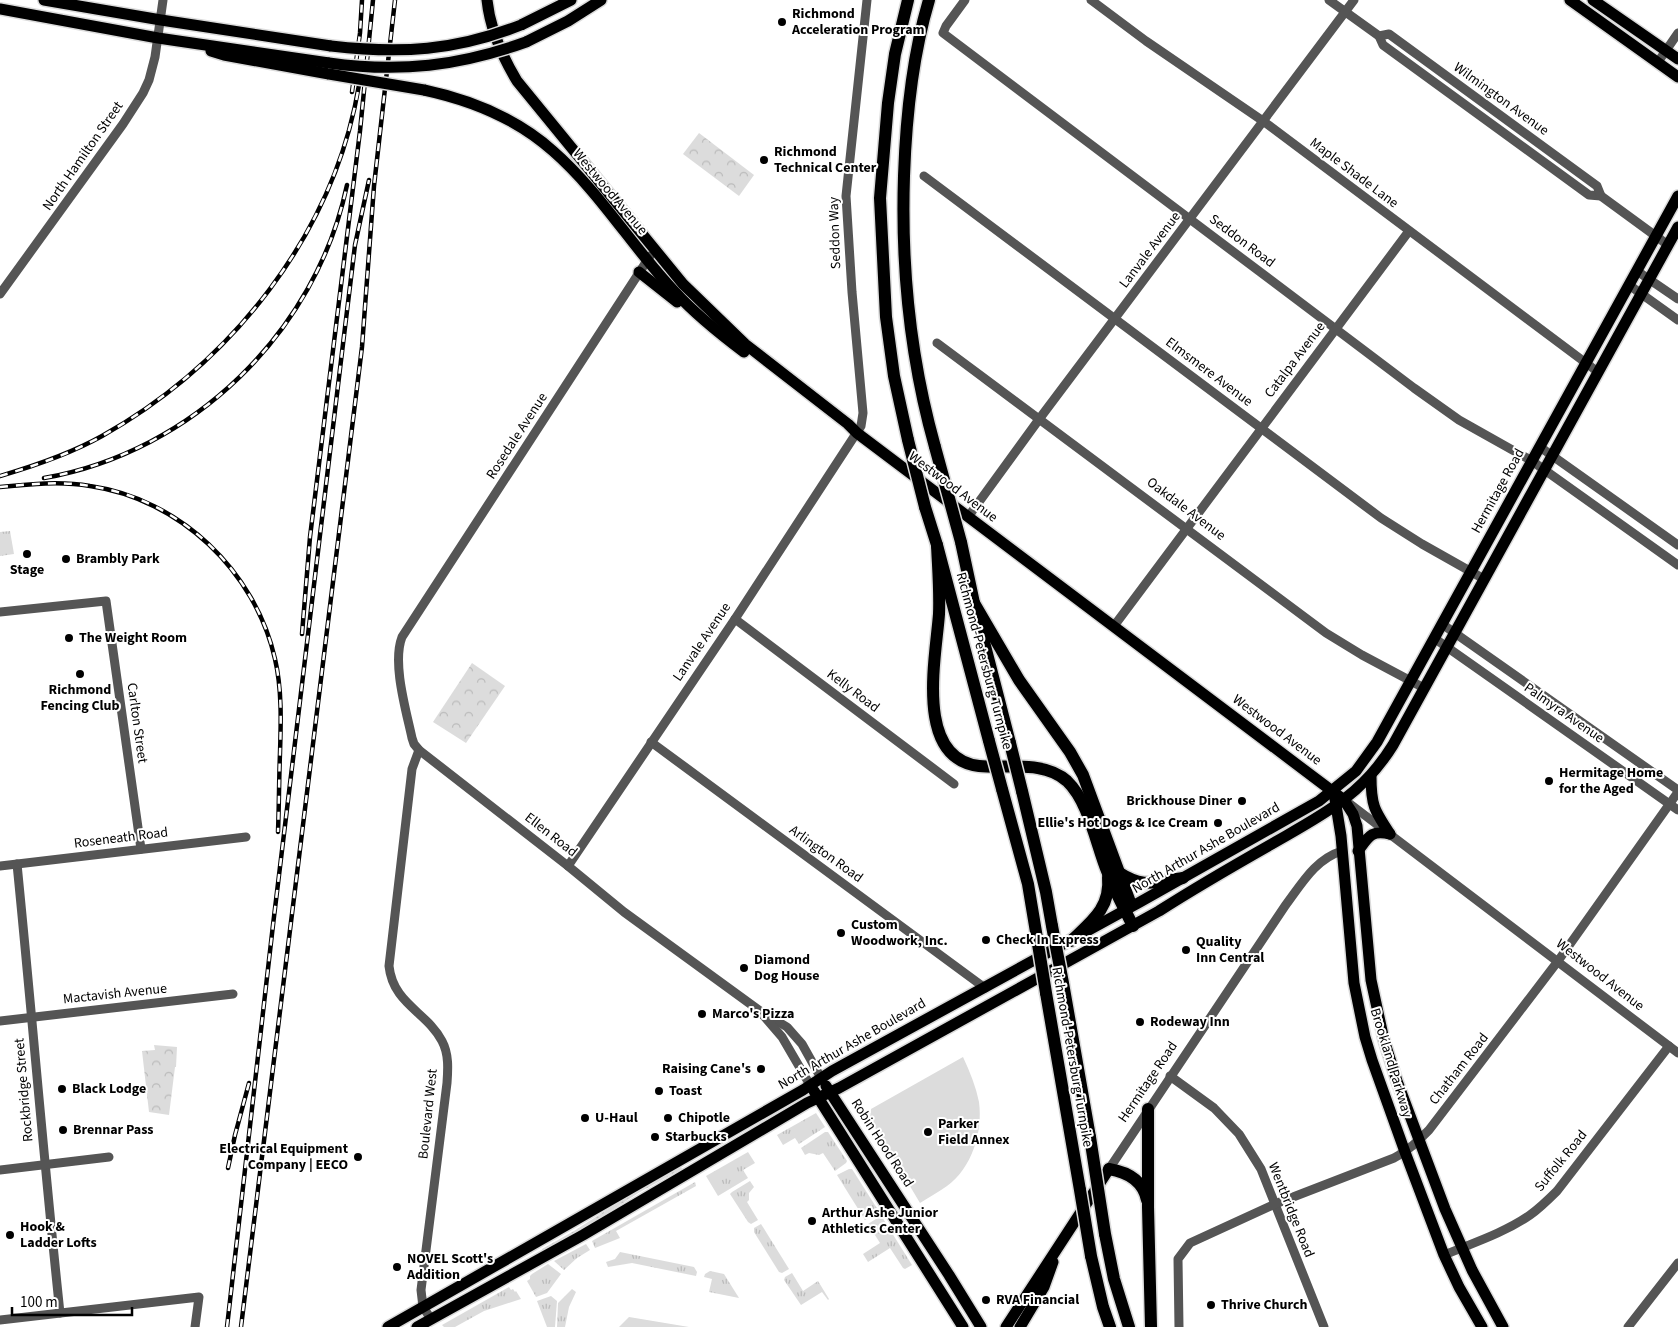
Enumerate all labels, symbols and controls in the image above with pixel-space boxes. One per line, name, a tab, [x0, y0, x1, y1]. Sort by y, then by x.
place label: Richmond Acceleration Program	[791, 4, 925, 40]
marker: Richmond Acceleration Program	[776, 16, 788, 28]
street label: Wilmington Avenue	[1449, 58, 1553, 140]
street label: North Hamilton Street	[38, 97, 128, 215]
street label: Maple Shade Lane	[1305, 133, 1403, 213]
place label: Richmond Technical Center	[774, 142, 877, 178]
street label: Westwood Avenue	[568, 145, 652, 240]
marker: Richmond Technical Center	[758, 154, 770, 166]
street label: Seddon Way	[824, 196, 846, 270]
street label: Lanvale Avenue	[1115, 207, 1185, 292]
street label: Seddon Road	[1205, 210, 1279, 272]
street label: Catalpa Avenue	[1260, 318, 1330, 402]
street label: Elmsmere Avenue	[1161, 333, 1257, 411]
street label: Rosedale Avenue	[482, 389, 553, 483]
street label: Hermitage Road	[1466, 445, 1530, 537]
street label: Westwood Avenue	[904, 447, 1002, 527]
street label: Oakdale Avenue	[1142, 473, 1230, 545]
marker: Stage	[21, 548, 33, 560]
place label: Brambly Park	[76, 549, 160, 569]
marker: Brambly Park	[60, 553, 72, 565]
place label: Stage	[10, 560, 44, 580]
street label: Richmond-Petersburg Turnpike	[951, 570, 1017, 752]
street label: Lanvale Avenue	[668, 599, 736, 685]
place label: The Weight Room	[79, 628, 187, 648]
marker: The Weight Room	[63, 632, 75, 644]
street label: Kelly Road	[822, 665, 884, 717]
marker: Richmond Fencing Club	[74, 668, 86, 680]
street label: Palmyra Avenue	[1520, 678, 1608, 748]
place label: Richmond Fencing Club	[40, 680, 120, 716]
street label: Carlton Street	[121, 681, 153, 765]
street label: Westwood Avenue	[1228, 690, 1326, 770]
place label: Hermitage Home for the Aged	[1559, 763, 1663, 799]
marker: Hermitage Home for the Aged	[1543, 775, 1555, 787]
place label: Brickhouse Diner	[1126, 791, 1232, 811]
marker: Brickhouse Diner	[1236, 795, 1248, 807]
street label: North Arthur Ashe Boulevard	[1128, 797, 1284, 899]
street label: Ellen Road	[520, 808, 582, 862]
place label: Ellie's Hot Dogs & Ice Cream	[1038, 813, 1208, 833]
marker: Ellie's Hot Dogs & Ice Cream	[1212, 817, 1224, 829]
street label: Arlington Road	[785, 820, 867, 888]
street label: Roseneath Road	[73, 822, 169, 854]
place label: Custom Woodwork, Inc.	[851, 915, 948, 951]
marker: Custom Woodwork, Inc.	[835, 927, 847, 939]
place label: Check In Express	[996, 930, 1099, 950]
place label: Quality Inn Central	[1196, 932, 1264, 968]
marker: Check In Express	[980, 934, 992, 946]
street label: Westwood Avenue	[1552, 934, 1648, 1016]
marker: Quality Inn Central	[1180, 944, 1192, 956]
place label: Diamond Dog House	[754, 950, 820, 986]
marker: Diamond Dog House	[738, 962, 750, 974]
street label: Richmond-Petersburg Turnpike	[1046, 965, 1098, 1149]
street label: Mactavish Avenue	[62, 979, 168, 1009]
street label: North Arthur Ashe Boulevard	[774, 993, 930, 1095]
place label: Marco's Pizza	[712, 1004, 794, 1024]
street label: Brookland Parkway	[1365, 1006, 1417, 1121]
marker: Marco's Pizza	[696, 1008, 708, 1020]
place label: Rodeway Inn	[1150, 1012, 1230, 1032]
marker: Rodeway Inn	[1134, 1016, 1146, 1028]
street label: Chatham Road	[1425, 1029, 1493, 1109]
street label: Rockbridge Street	[9, 1037, 39, 1143]
street label: Hermitage Road	[1113, 1037, 1183, 1127]
place label: Raising Cane's	[662, 1059, 751, 1079]
marker: Raising Cane's	[755, 1063, 767, 1075]
street label: Boulevard West	[413, 1067, 443, 1160]
place label: Black Lodge	[72, 1079, 146, 1099]
place label: Toast	[669, 1081, 703, 1101]
marker: Black Lodge	[56, 1083, 68, 1095]
marker: Toast	[653, 1085, 665, 1097]
street label: Robin Hood Road	[846, 1095, 918, 1191]
place label: U-Haul	[595, 1108, 638, 1128]
place label: Chipotle	[678, 1108, 730, 1128]
marker: U-Haul	[579, 1112, 591, 1124]
marker: Chipotle	[662, 1112, 674, 1124]
place label: Parker Field Annex	[938, 1114, 1010, 1150]
place label: Brennar Pass	[73, 1120, 154, 1140]
marker: Brennar Pass	[57, 1124, 69, 1136]
marker: Parker Field Annex	[922, 1126, 934, 1138]
street label: Suffolk Road	[1530, 1126, 1592, 1196]
place label: Starbucks	[665, 1127, 727, 1147]
marker: Starbucks	[649, 1131, 661, 1143]
place label: Electrical Equipment Company | EECO	[219, 1139, 349, 1175]
marker: Electrical Equipment Company | EECO	[352, 1151, 364, 1163]
street label: Wentbridge Road	[1263, 1160, 1319, 1260]
place label: Arthur Ashe Junior Athletics Center	[821, 1203, 938, 1239]
marker: Arthur Ashe Junior Athletics Center	[806, 1215, 818, 1227]
place label: Hook & Ladder Lofts	[20, 1217, 97, 1253]
marker: Hook & Ladder Lofts	[4, 1229, 16, 1241]
place label: NOVEL Scott's Addition	[406, 1249, 493, 1285]
marker: NOVEL Scott's Addition	[391, 1261, 403, 1273]
scale bar	[12, 1284, 132, 1316]
place label: RVA Financial	[996, 1290, 1079, 1310]
text: 100 m	[20, 1292, 58, 1313]
marker: RVA Financial	[980, 1294, 992, 1306]
place label: Thrive Church	[1221, 1295, 1308, 1315]
marker: Thrive Church	[1205, 1299, 1217, 1311]

